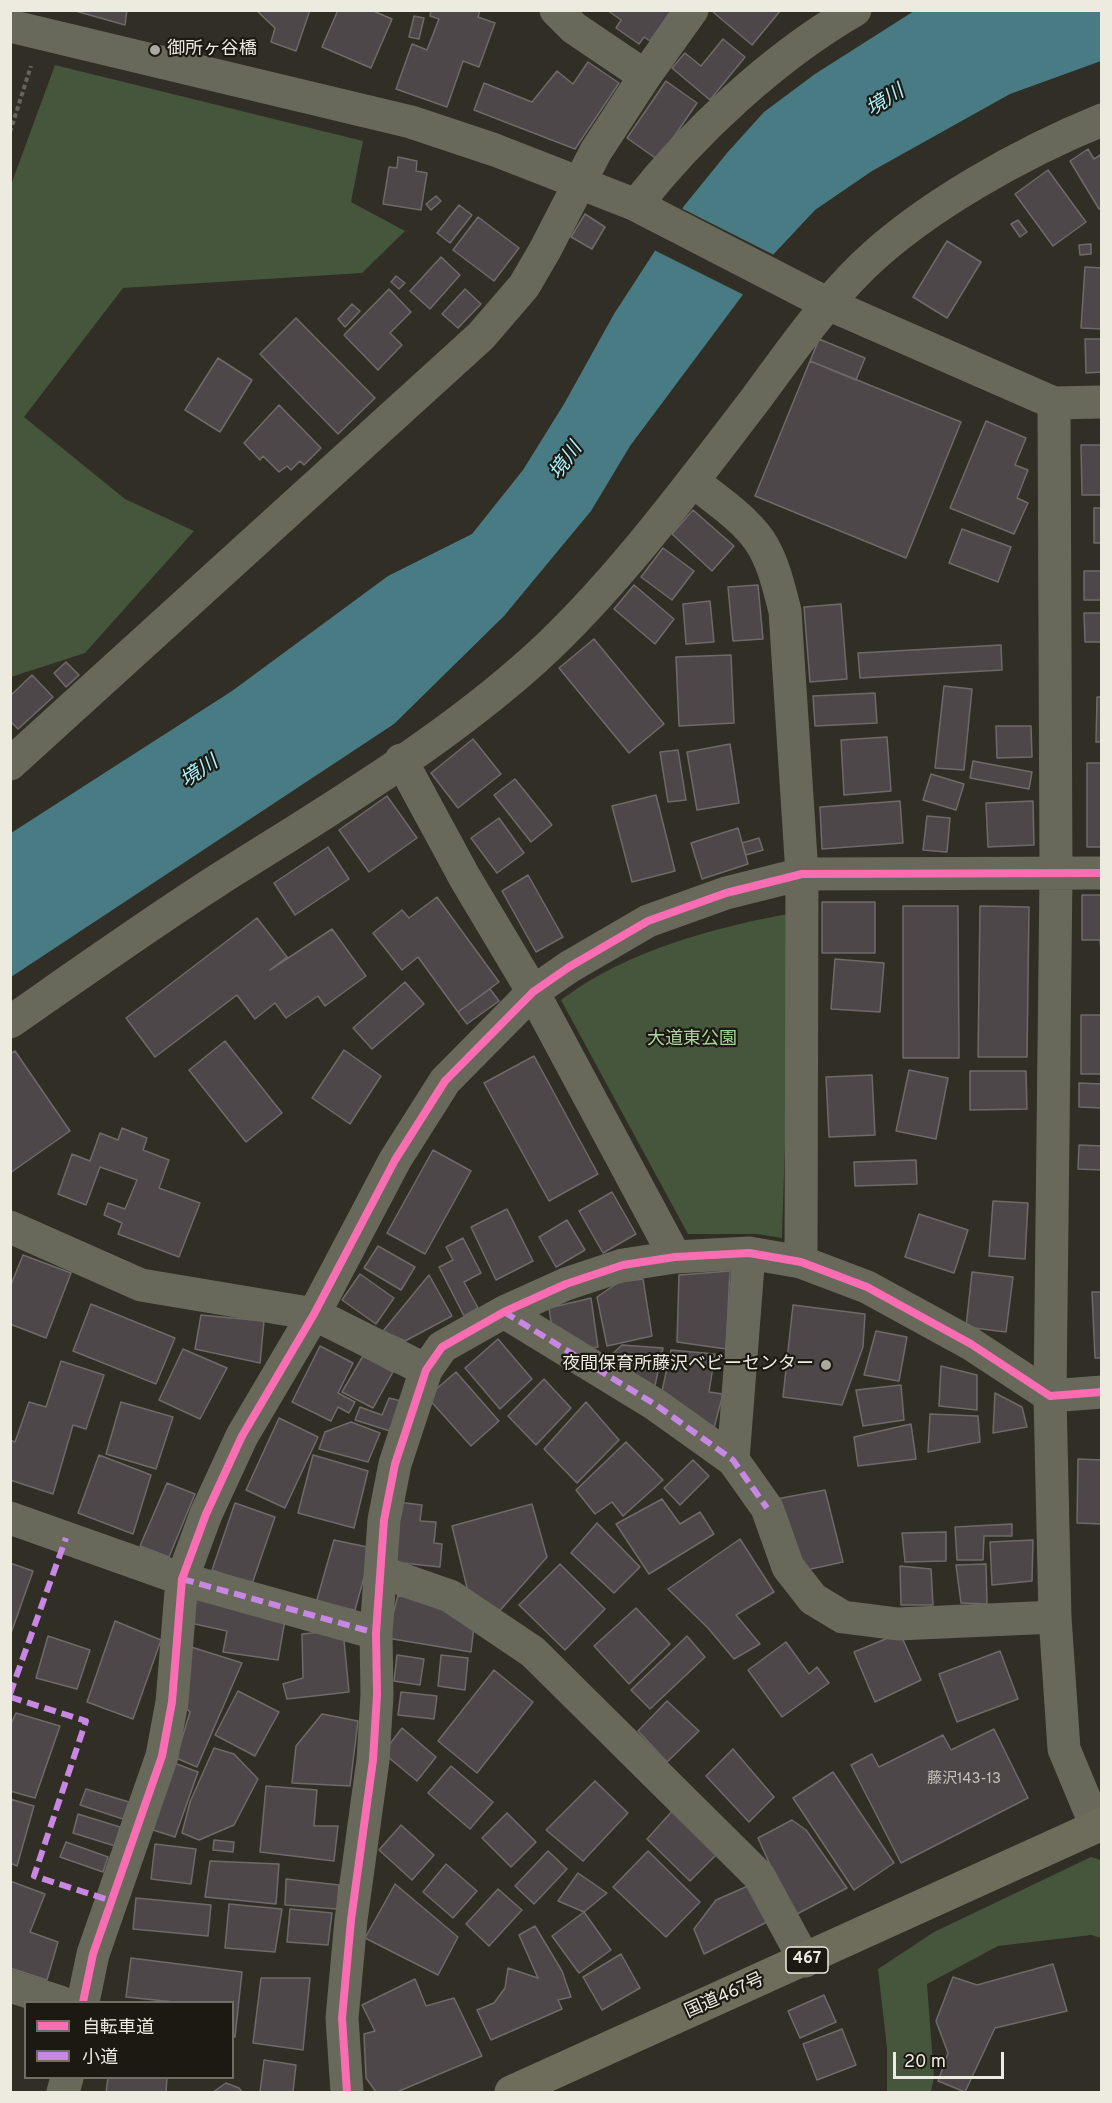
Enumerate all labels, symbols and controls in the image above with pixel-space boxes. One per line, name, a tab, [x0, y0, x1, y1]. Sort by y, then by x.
place label: 御所ヶ谷橋	[167, 39, 257, 61]
marker: 御所ヶ谷橋	[148, 43, 162, 57]
water label: 境川	[863, 81, 909, 123]
water label: 境川	[546, 439, 588, 485]
water label: 境川	[177, 752, 223, 794]
park label: 大道東公園	[647, 1029, 737, 1051]
place label: 夜間保育所藤沢ベビーセンター	[562, 1354, 814, 1376]
marker: 夜間保育所藤沢ベビーセンター	[819, 1358, 833, 1372]
house number: 藤沢143-13	[927, 1771, 1001, 1789]
road number: 467	[786, 1947, 828, 1973]
street label: 国道467号	[682, 1970, 768, 2024]
legend	[24, 2001, 234, 2079]
text: 自転車道	[82, 2017, 154, 2040]
scale bar	[896, 2040, 1007, 2078]
text: 小道	[82, 2047, 118, 2070]
text: 20 m	[904, 2051, 946, 2074]

